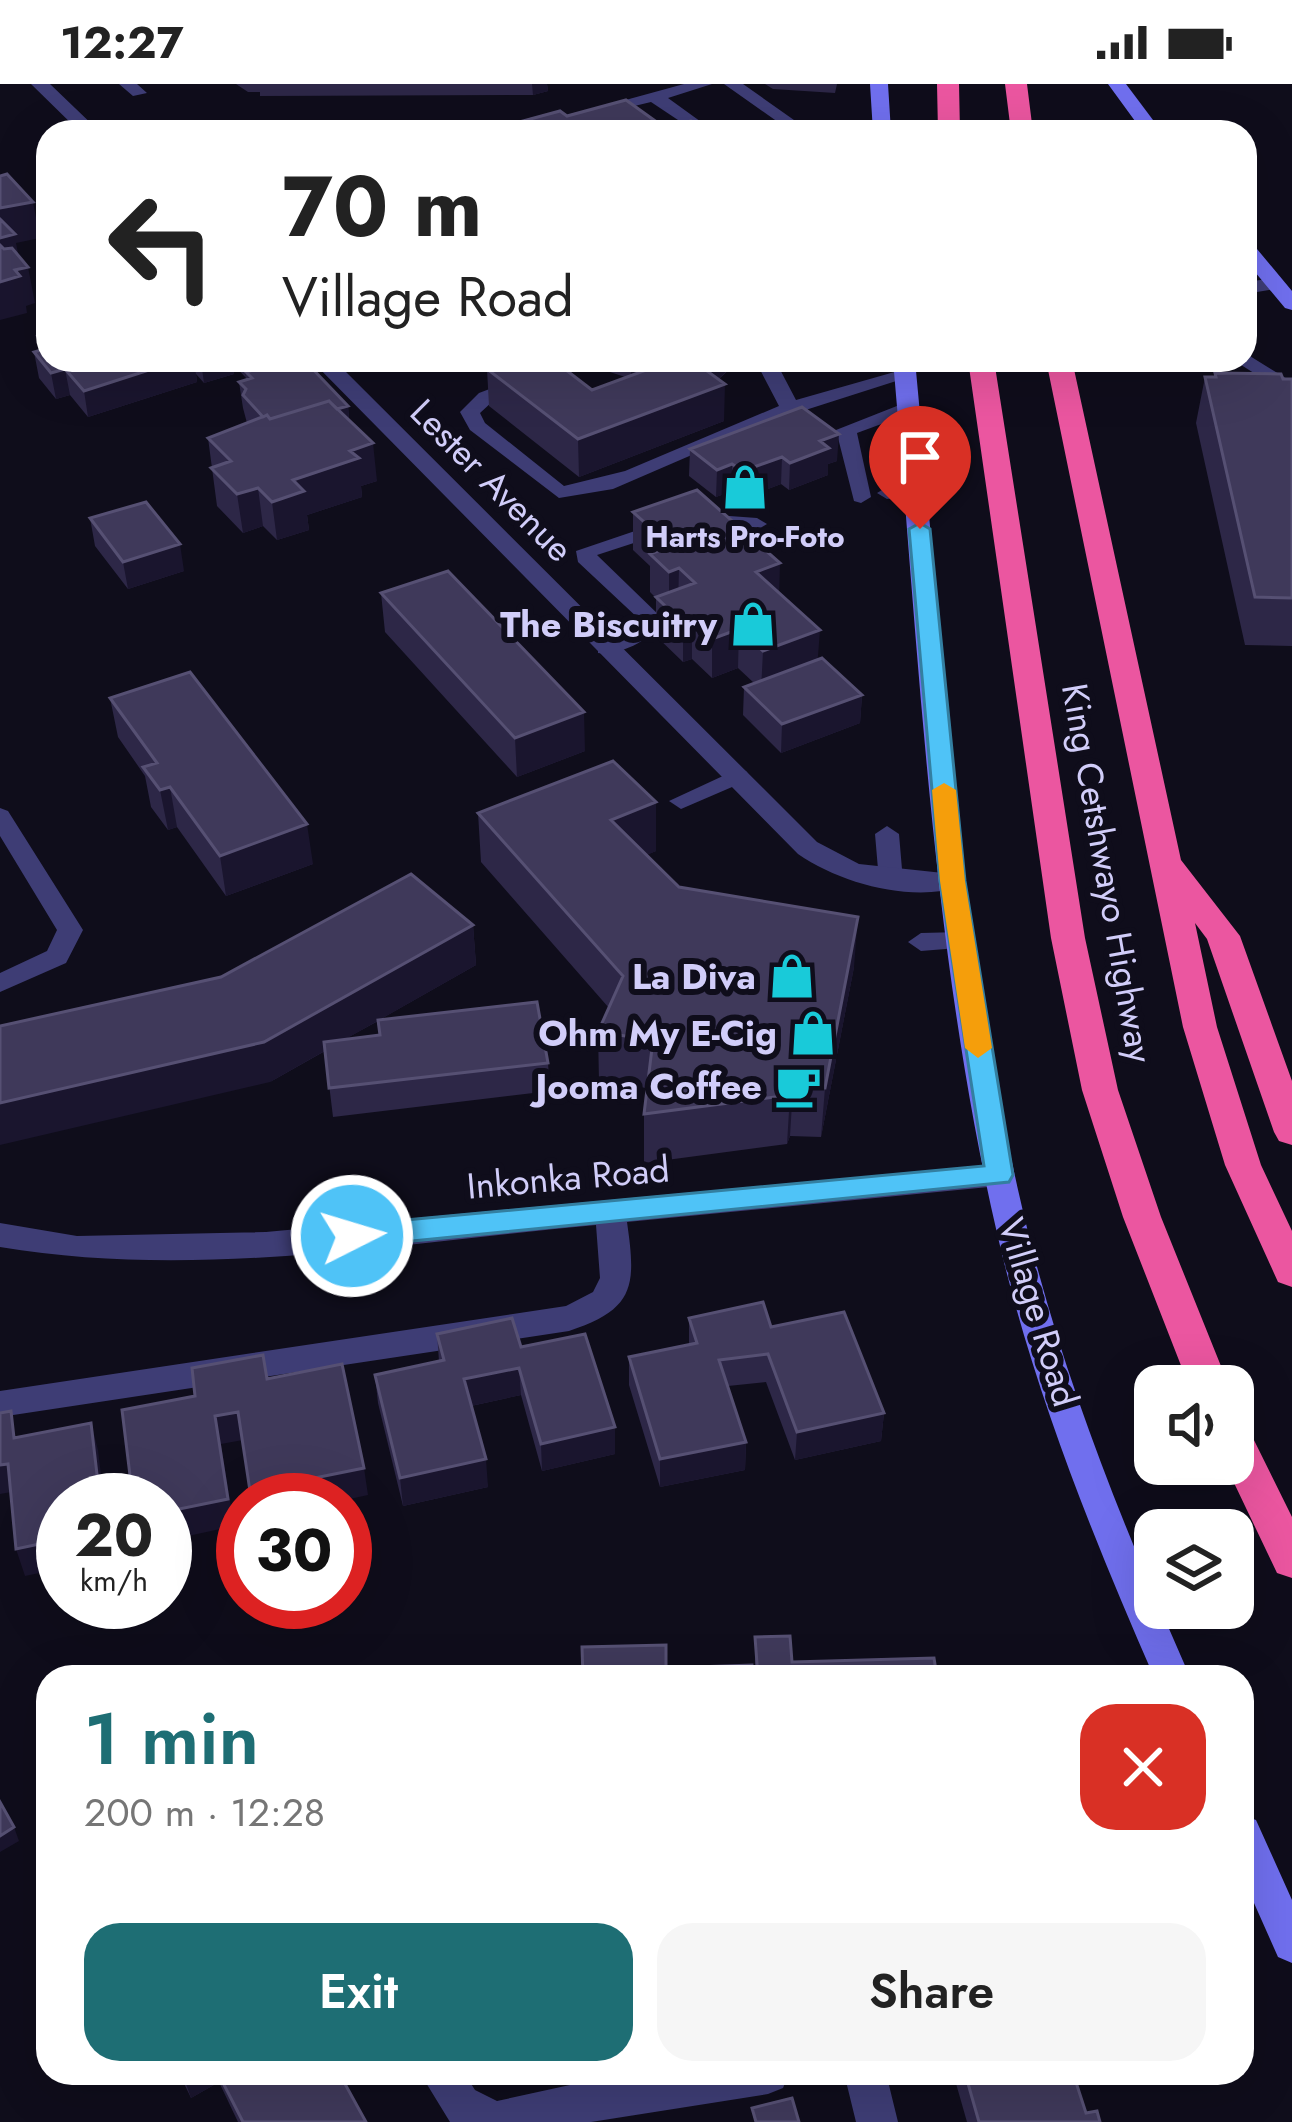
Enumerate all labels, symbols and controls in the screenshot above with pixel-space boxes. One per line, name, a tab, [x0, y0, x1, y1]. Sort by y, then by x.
text: 12:27	[60, 10, 184, 75]
text: 70 m	[282, 146, 482, 268]
icon: left	[84, 168, 240, 324]
text: Village Road	[282, 258, 574, 336]
street label: Lester Avenue	[399, 387, 585, 573]
pin	[869, 406, 971, 529]
icon: arrive	[887, 424, 953, 490]
shop icon: Harts Pro-Foto	[720, 462, 770, 512]
place label: Harts Pro-Foto	[645, 515, 845, 558]
place label: The Biscuitry	[500, 598, 718, 650]
shop icon: The Biscuitry	[728, 599, 778, 649]
street label: King Cetshwayo Highway	[1049, 679, 1167, 1067]
place label: La Diva	[632, 950, 756, 1002]
shop icon: La Diva	[767, 951, 817, 1001]
place label: Ohm My E-Cig	[538, 1007, 777, 1059]
shop icon: Ohm My E-Cig	[788, 1008, 838, 1058]
place label: Jooma Coffee	[529, 1060, 762, 1112]
cafe icon: Jooma Coffee	[773, 1061, 823, 1111]
street label: Inkonka Road	[465, 1142, 671, 1212]
position arrow	[289, 1173, 415, 1299]
street label: Village Road	[986, 1211, 1092, 1413]
map controls	[1134, 1365, 1254, 1629]
button: sound	[1134, 1365, 1254, 1485]
speed limit sign: 30	[216, 1473, 372, 1629]
text: 20	[74, 1492, 154, 1579]
button: layers	[1134, 1509, 1254, 1629]
text: km/h	[80, 1559, 148, 1602]
text: 1 min	[84, 1687, 259, 1791]
button: close	[1080, 1704, 1206, 1830]
text: 200 m · 12:28	[84, 1784, 325, 1841]
button: Exit	[84, 1923, 633, 2061]
button: Share	[657, 1923, 1206, 2061]

